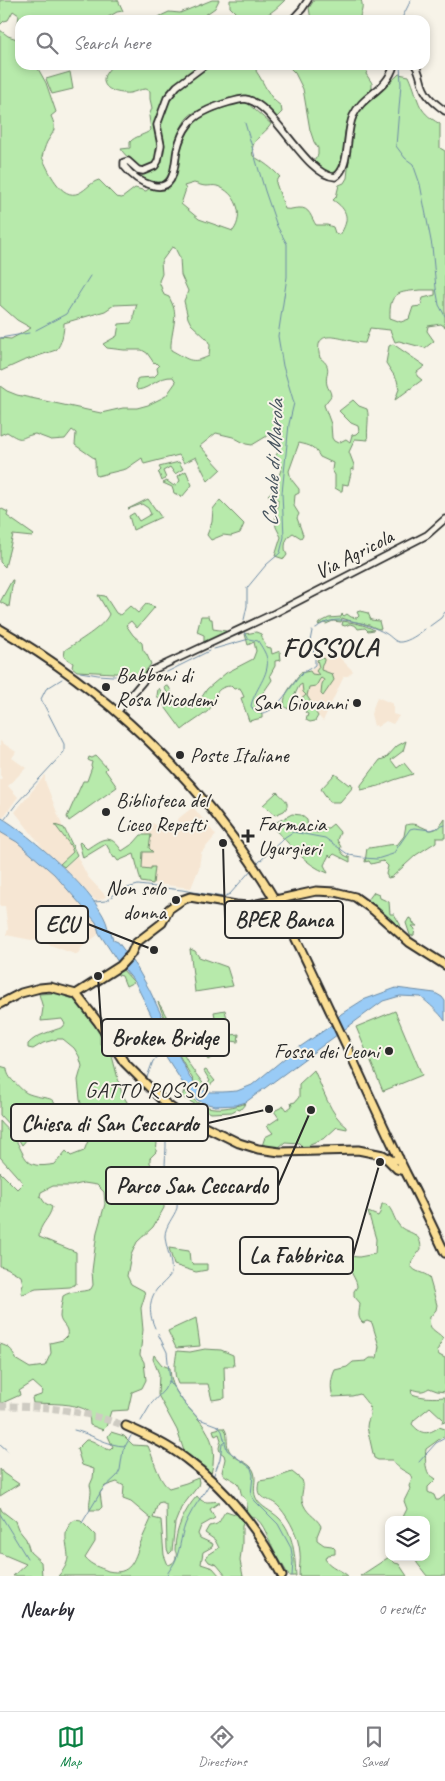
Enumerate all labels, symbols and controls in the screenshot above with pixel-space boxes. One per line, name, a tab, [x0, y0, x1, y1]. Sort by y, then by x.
search box	[15, 15, 430, 70]
icon: search	[33, 29, 61, 57]
text: Search here	[73, 31, 150, 55]
water label: Canale di Marola	[256, 397, 290, 527]
street label: Via Agricola	[310, 523, 399, 585]
district label: FOSSOLA	[283, 631, 380, 664]
place label: Babboni di Rosa Nicodemi	[116, 662, 220, 712]
marker: Babboni di Rosa Nicodemi	[100, 681, 112, 693]
place label: San Giovanni	[253, 690, 350, 716]
marker: San Giovanni	[351, 697, 363, 709]
place label: Poste Italiane	[190, 742, 290, 768]
marker: Poste Italiane	[174, 749, 186, 761]
place label: Biblioteca del Liceo Repetti	[116, 787, 212, 837]
marker: Biblioteca del Liceo Repetti	[100, 806, 112, 818]
place label: Farmacia Ugurgieri	[258, 811, 328, 861]
marker: Farmacia Ugurgieri	[242, 830, 254, 842]
place label: Non solo donna	[106, 875, 168, 925]
marker: Non solo donna	[170, 894, 182, 906]
callout: BPER Banca	[225, 901, 343, 938]
callout: ECU	[36, 906, 88, 943]
text: BPER Banca	[235, 906, 335, 934]
text: ECU	[46, 911, 83, 939]
callout: Broken Bridge	[102, 1019, 229, 1056]
text: Broken Bridge	[112, 1024, 221, 1052]
place label: Fossa dei Leoni	[274, 1038, 382, 1064]
marker: Fossa dei Leoni	[383, 1045, 395, 1057]
district label: GATTO ROSSO	[85, 1076, 208, 1104]
callout: Chiesa di San Ceccardo	[11, 1104, 208, 1141]
text: Chiesa di San Ceccardo	[21, 1110, 201, 1138]
callout: Parco San Ceccardo	[106, 1167, 278, 1204]
text: Parco San Ceccardo	[116, 1172, 270, 1200]
callout: La Fabbrica	[240, 1237, 353, 1274]
text: La Fabbrica	[250, 1242, 345, 1270]
map controls	[385, 1516, 430, 1561]
button: layers	[385, 1516, 430, 1561]
text: Nearby	[20, 1596, 73, 1622]
text: 0 results	[378, 1599, 425, 1619]
tab: Map	[57, 1723, 85, 1770]
tab: Directions	[198, 1723, 247, 1770]
tab: Saved	[360, 1723, 388, 1770]

